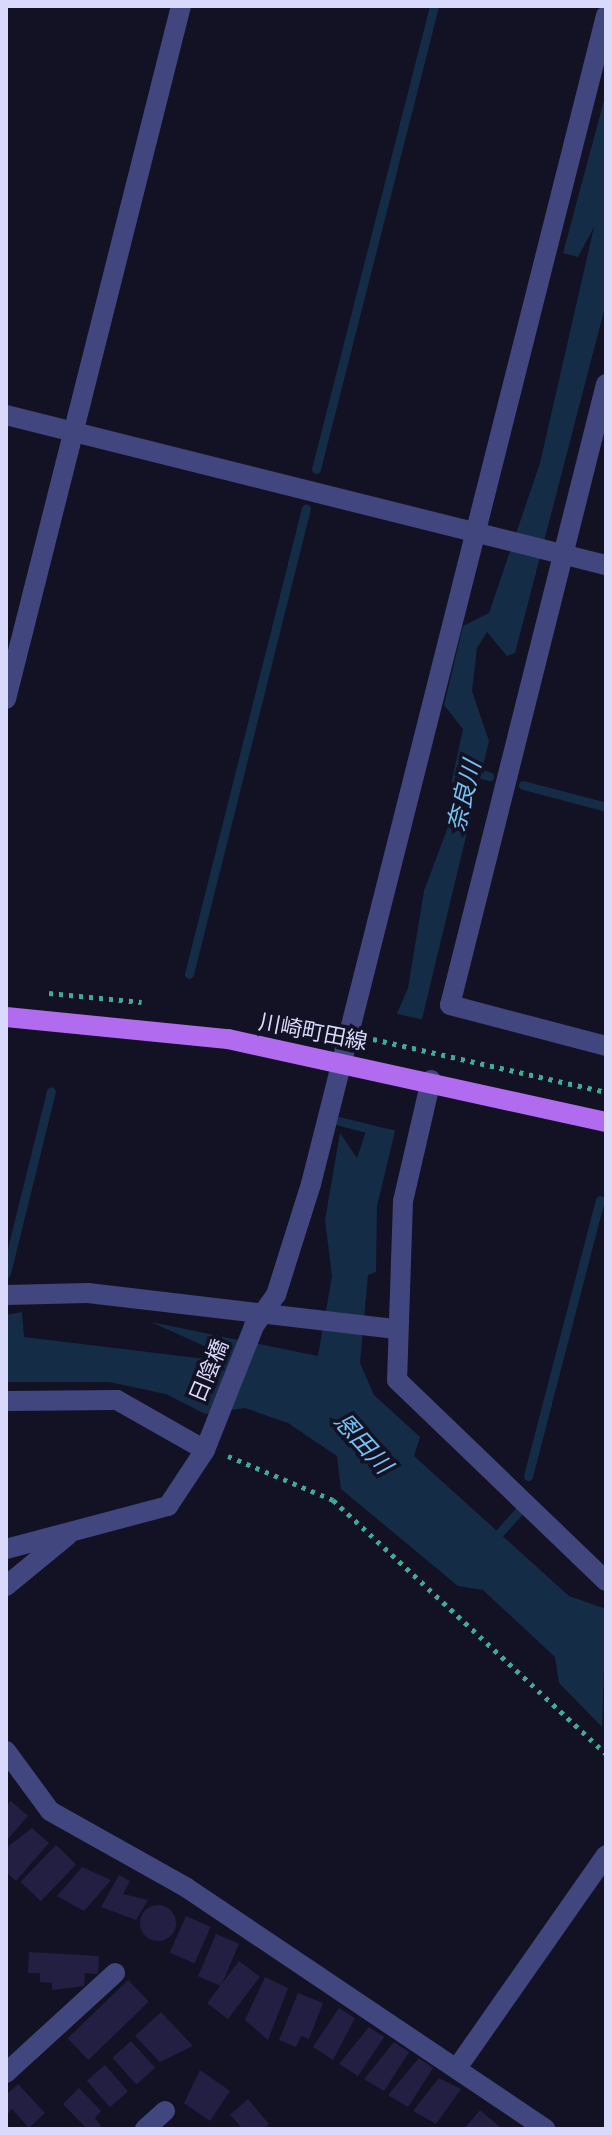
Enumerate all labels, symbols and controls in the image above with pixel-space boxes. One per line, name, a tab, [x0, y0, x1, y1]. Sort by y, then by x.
water label: 奈良川	[441, 758, 487, 834]
street label: 川崎町田線	[256, 1009, 370, 1055]
street label: 日陰橋	[184, 1335, 234, 1407]
water label: 恩田川	[328, 1407, 398, 1479]

